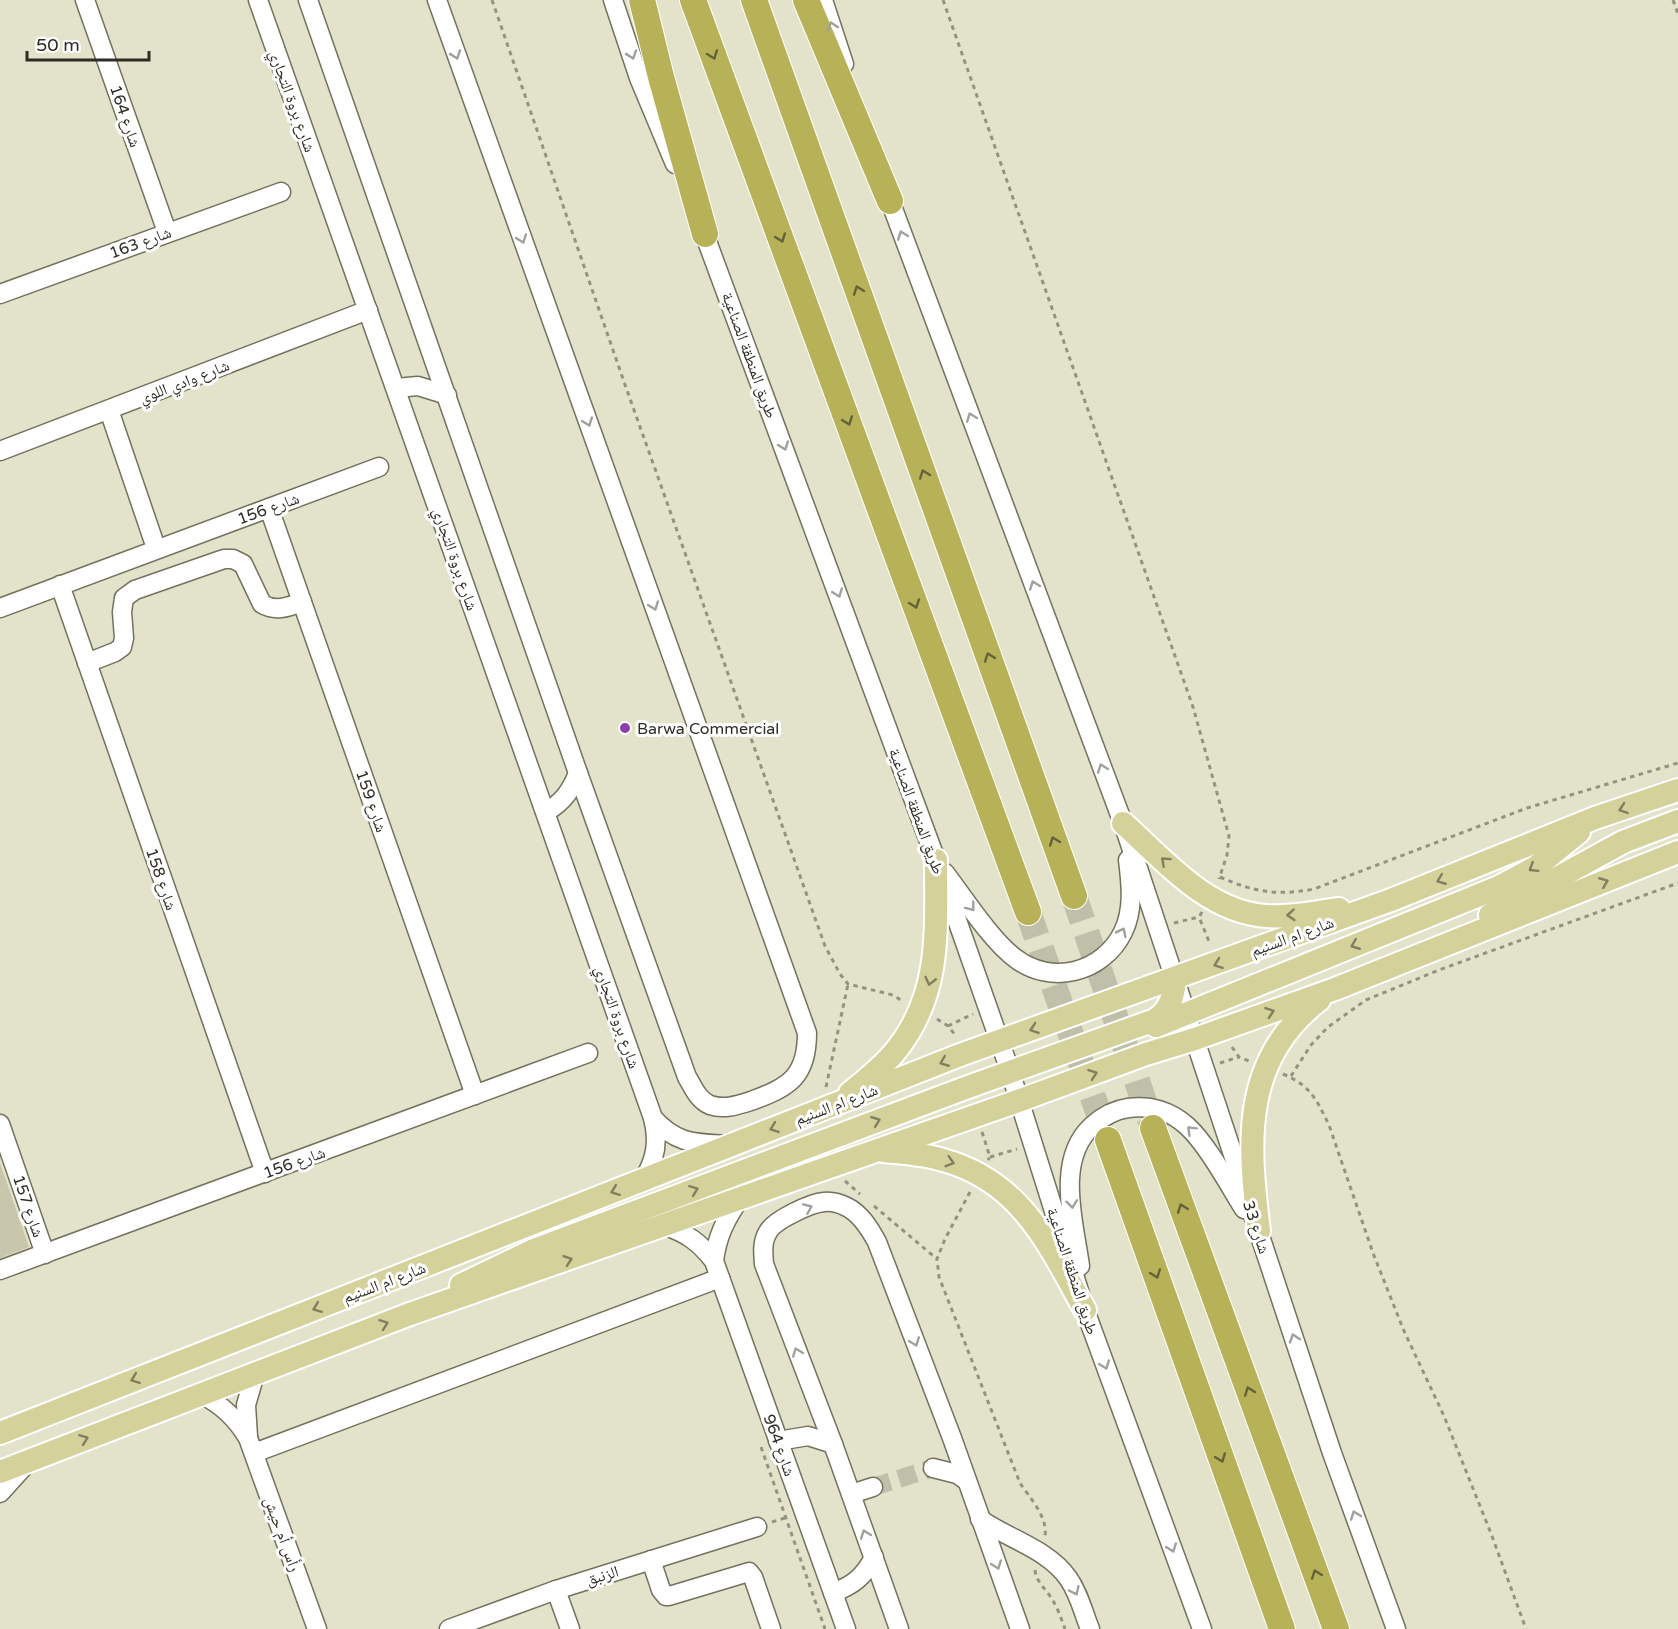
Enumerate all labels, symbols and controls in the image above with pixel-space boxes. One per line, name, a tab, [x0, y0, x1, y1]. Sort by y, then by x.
one-way arrow	[827, 21, 839, 32]
scale bar	[27, 24, 148, 62]
text: 50 m	[36, 34, 80, 56]
street label: شارع بروة التجاري	[262, 47, 320, 156]
one-way arrow	[449, 49, 462, 60]
one-way arrow	[624, 49, 637, 60]
one-way arrow	[706, 49, 719, 60]
street label: شارع 164	[105, 82, 145, 150]
street label: شارع 163	[107, 222, 174, 263]
one-way arrow	[897, 230, 910, 241]
one-way arrow	[773, 232, 786, 243]
one-way arrow	[515, 233, 528, 244]
one-way arrow	[852, 285, 865, 296]
street label: طريق المنطقة الصناعية	[717, 290, 781, 421]
street label: شارع وادي اللوي	[136, 356, 233, 410]
one-way arrow	[966, 412, 979, 423]
one-way arrow	[840, 415, 853, 426]
one-way arrow	[581, 416, 594, 427]
one-way arrow	[776, 440, 789, 451]
one-way arrow	[918, 469, 931, 480]
street label: شارع 156	[235, 488, 302, 529]
street label: شارع بروة التجاري	[426, 505, 482, 614]
one-way arrow	[1029, 580, 1042, 591]
one-way arrow	[831, 587, 843, 598]
one-way arrow	[907, 598, 920, 609]
one-way arrow	[647, 600, 660, 611]
one-way arrow	[984, 653, 996, 664]
place label: Barwa Commercial	[637, 719, 779, 739]
marker: Barwa Commercial	[618, 721, 632, 735]
street label: طريق المنطقة الصناعية	[884, 746, 948, 877]
one-way arrow	[1097, 763, 1110, 774]
street label: شارع 159	[351, 767, 391, 835]
one-way arrow	[1618, 801, 1629, 814]
one-way arrow	[1049, 836, 1062, 847]
street label: شارع 158	[141, 845, 181, 913]
one-way arrow	[1161, 857, 1172, 868]
one-way arrow	[1529, 860, 1540, 871]
one-way arrow	[1437, 873, 1448, 885]
one-way arrow	[1598, 877, 1609, 889]
one-way arrow	[964, 900, 975, 911]
one-way arrow	[1287, 908, 1296, 921]
street label: شارع ام السنيم	[1248, 913, 1337, 961]
one-way arrow	[1114, 928, 1126, 939]
one-way arrow	[1350, 938, 1361, 950]
one-way arrow	[1213, 956, 1223, 969]
street label: شارع بروة التجاري	[588, 963, 644, 1072]
one-way arrow	[924, 976, 937, 986]
one-way arrow	[1264, 1007, 1274, 1020]
one-way arrow	[1029, 1022, 1040, 1035]
one-way arrow	[939, 1055, 950, 1067]
one-way arrow	[1087, 1068, 1098, 1081]
street label: شارع ام السنيم	[792, 1080, 881, 1130]
one-way arrow	[870, 1116, 881, 1128]
one-way arrow	[770, 1121, 781, 1133]
one-way arrow	[1187, 1127, 1198, 1138]
street label: شارع 156	[261, 1142, 328, 1183]
one-way arrow	[944, 1155, 955, 1167]
street label: شارع 157	[8, 1172, 48, 1240]
one-way arrow	[611, 1184, 622, 1196]
one-way arrow	[688, 1185, 699, 1197]
street label: شارع 33	[1238, 1198, 1274, 1256]
one-way arrow	[1065, 1199, 1077, 1208]
one-way arrow	[802, 1203, 813, 1215]
one-way arrow	[1177, 1203, 1190, 1213]
street label: طريق المنطقة الصناعية	[1042, 1205, 1102, 1337]
one-way arrow	[562, 1254, 573, 1267]
street label: شارع ام السنيم	[340, 1258, 429, 1308]
one-way arrow	[1148, 1268, 1161, 1279]
one-way arrow	[312, 1301, 323, 1313]
one-way arrow	[378, 1319, 389, 1332]
one-way arrow	[1289, 1333, 1301, 1344]
one-way arrow	[908, 1336, 921, 1347]
one-way arrow	[792, 1347, 805, 1358]
one-way arrow	[1098, 1359, 1111, 1370]
one-way arrow	[130, 1372, 141, 1384]
one-way arrow	[1244, 1386, 1256, 1397]
street label: شارع 964	[759, 1412, 800, 1479]
one-way arrow	[78, 1434, 89, 1446]
one-way arrow	[1214, 1452, 1227, 1463]
street label: رأس أم حيش	[259, 1494, 305, 1575]
one-way arrow	[1349, 1510, 1362, 1521]
one-way arrow	[860, 1530, 873, 1540]
one-way arrow	[1165, 1542, 1178, 1553]
one-way arrow	[989, 1559, 1002, 1570]
street label: الزنبق	[584, 1562, 621, 1590]
one-way arrow	[1310, 1569, 1323, 1580]
one-way arrow	[1067, 1585, 1079, 1596]

